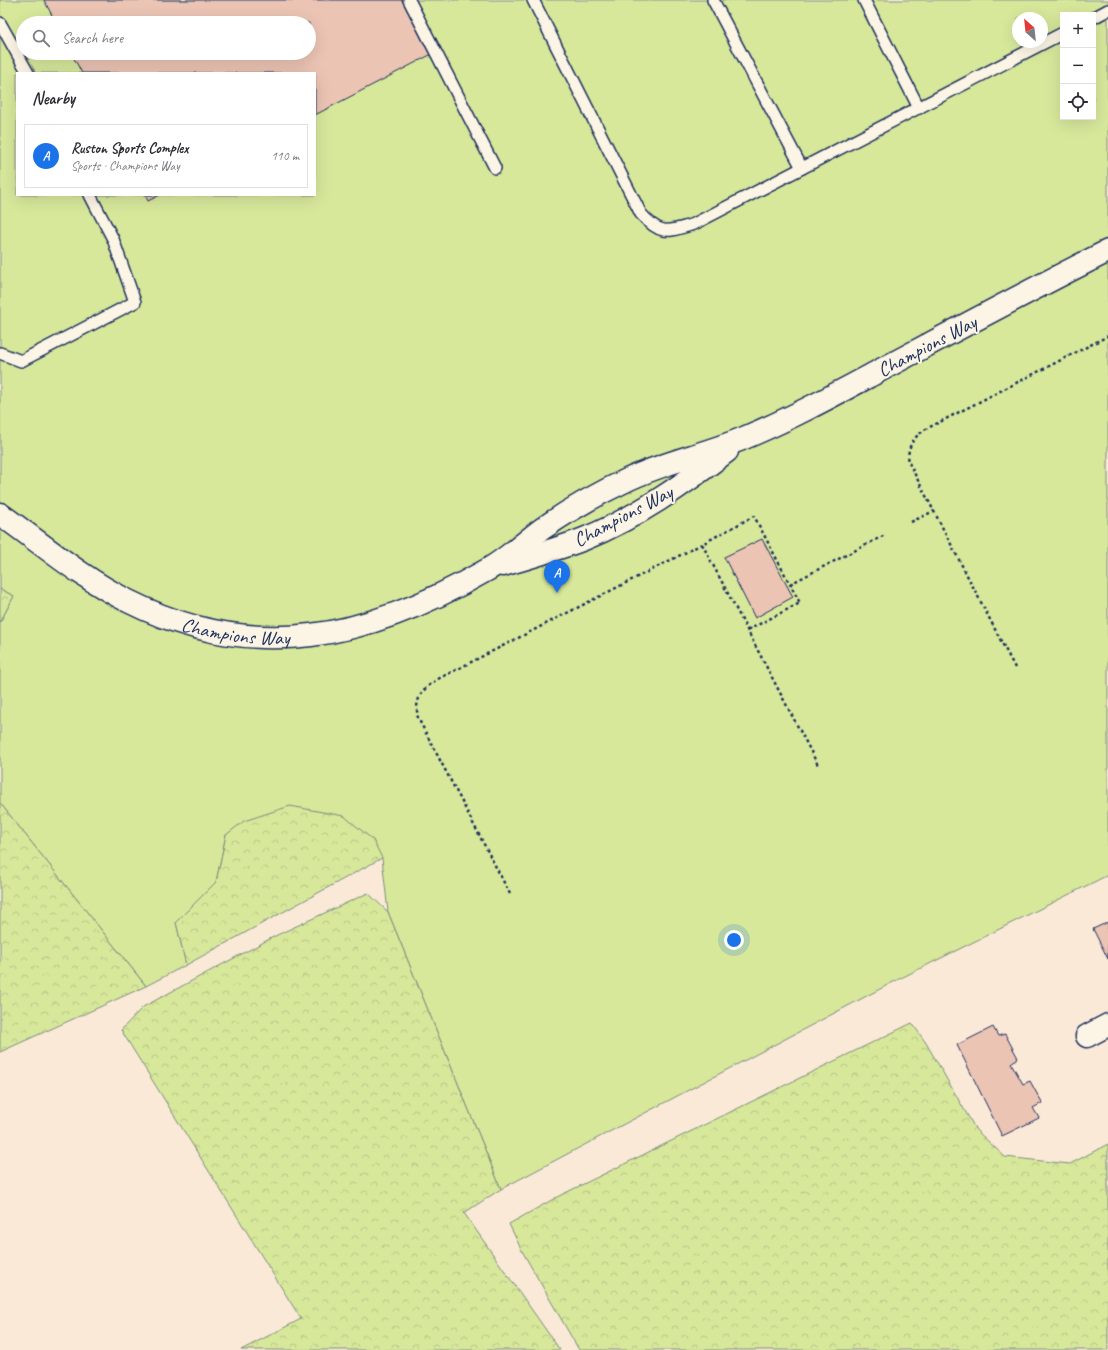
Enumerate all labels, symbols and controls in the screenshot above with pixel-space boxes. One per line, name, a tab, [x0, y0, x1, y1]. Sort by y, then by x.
north arrow	[1012, 12, 1048, 48]
map controls	[1060, 12, 1096, 120]
button: +	[1060, 12, 1096, 48]
search box	[16, 16, 316, 60]
icon: search	[30, 27, 52, 49]
text: Search here	[62, 29, 123, 48]
button: −	[1060, 48, 1096, 84]
button: locate	[1060, 84, 1096, 120]
text: Nearby	[32, 88, 75, 109]
text: Ruston Sports Complex	[71, 139, 188, 158]
text: A	[43, 148, 49, 164]
text: 110 m	[271, 148, 299, 164]
text: Sports · Champions Way	[71, 158, 180, 174]
street label: Champions Way	[873, 308, 983, 383]
street label: Champions Way	[569, 478, 679, 553]
pin: A	[544, 560, 570, 593]
street label: Champions Way	[179, 611, 292, 650]
your location	[724, 930, 744, 950]

